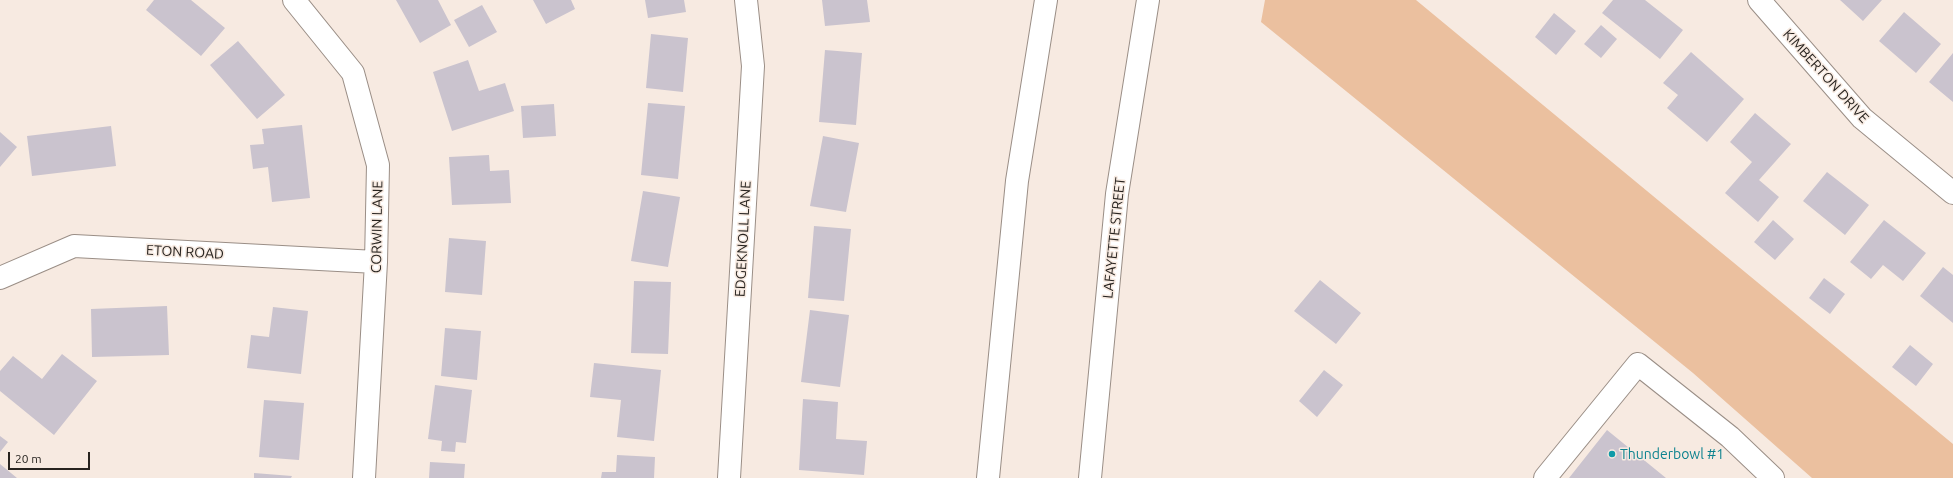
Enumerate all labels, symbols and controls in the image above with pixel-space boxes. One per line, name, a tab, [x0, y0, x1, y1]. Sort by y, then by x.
street label: KIMBERTON DRIVE	[1780, 26, 1872, 126]
street label: LAFAYETTE STREET	[1099, 177, 1129, 299]
street label: CORWIN LANE	[368, 181, 386, 273]
street label: EDGEKNOLL LANE	[732, 181, 754, 297]
street label: ETON ROAD	[146, 242, 224, 262]
scale bar	[10, 444, 92, 470]
place label: Thunderbowl #1	[1620, 446, 1724, 462]
marker: Thunderbowl #1	[1607, 449, 1617, 459]
text: 20 m	[15, 452, 42, 465]

